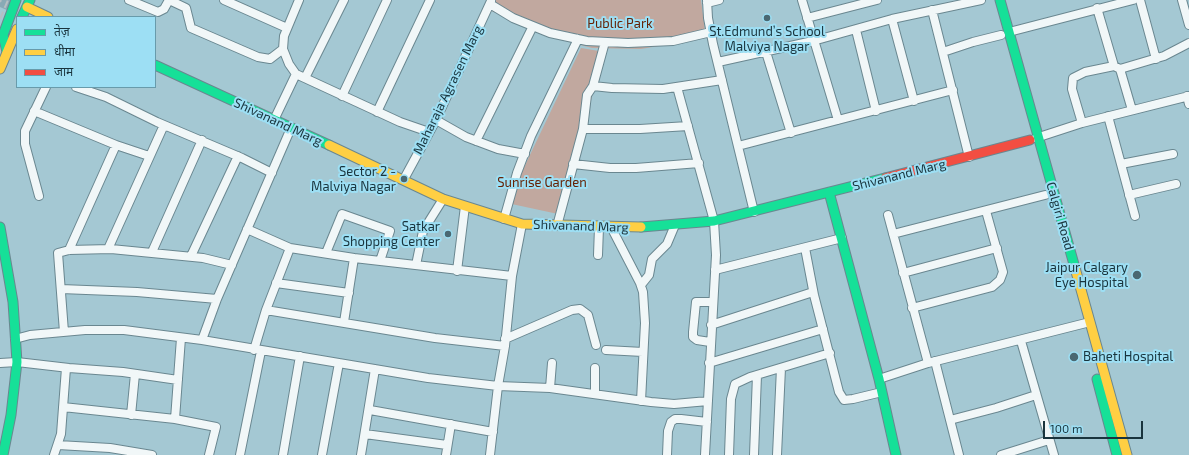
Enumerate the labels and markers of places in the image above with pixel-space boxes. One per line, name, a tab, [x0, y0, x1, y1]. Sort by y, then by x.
marker: St.Edmund’s School Malviya Nagar	[762, 13, 772, 23]
place label: St.Edmund’s School Malviya Nagar	[709, 24, 825, 55]
place label: Sector 2 - Malviya Nagar	[311, 164, 396, 195]
marker: Sector 2 - Malviya Nagar	[399, 174, 409, 184]
place label: Satkar Shopping Center	[343, 219, 440, 250]
marker: Satkar Shopping Center	[443, 229, 453, 239]
place label: Jaipur Calgary Eye Hospital	[1045, 260, 1128, 291]
marker: Jaipur Calgary Eye Hospital	[1131, 269, 1143, 281]
place label: Baheti Hospital	[1083, 349, 1173, 365]
marker: Baheti Hospital	[1068, 351, 1080, 363]

